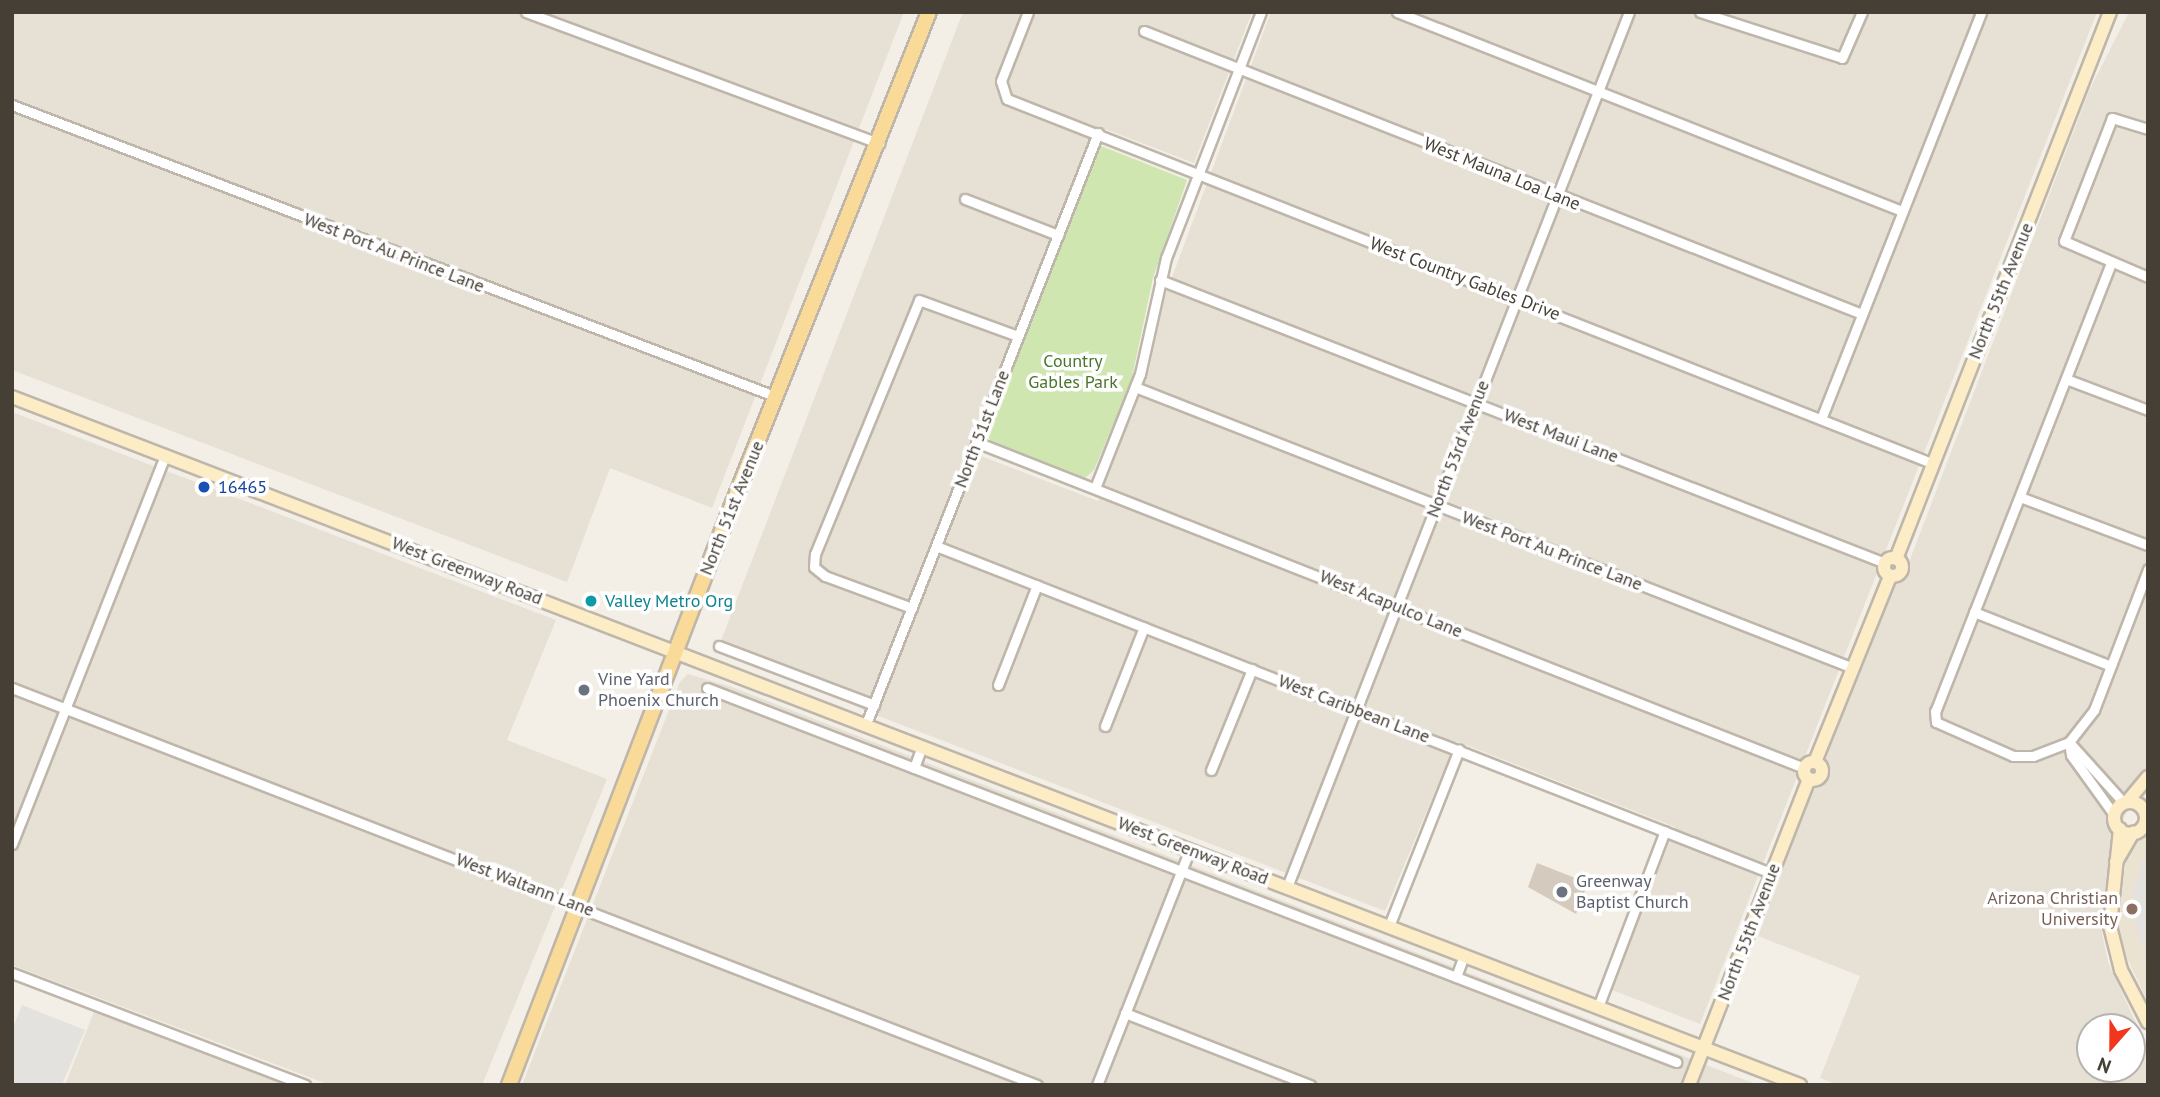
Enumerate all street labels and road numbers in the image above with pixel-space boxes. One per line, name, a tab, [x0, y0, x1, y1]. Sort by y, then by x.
street label: West Mauna Loa Lane	[1421, 133, 1583, 215]
street label: West Port Au Prince Lane	[300, 208, 488, 298]
street label: North 55th Avenue	[1964, 219, 2038, 363]
street label: West Country Gables Drive	[1366, 233, 1564, 325]
street label: North 51st Lane	[950, 367, 1014, 491]
street label: North 53rd Avenue	[1422, 377, 1494, 521]
street label: West Maui Lane	[1501, 404, 1621, 468]
street label: North 51st Avenue	[695, 437, 769, 579]
street label: West Port Au Prince Lane	[1458, 506, 1646, 596]
street label: West Greenway Road	[388, 532, 546, 610]
street label: West Acapulco Lane	[1316, 565, 1466, 643]
street label: West Caribbean Lane	[1275, 670, 1433, 748]
street label: West Greenway Road	[1114, 812, 1272, 890]
street label: West Waltann Lane	[453, 849, 597, 921]
street label: North 55th Avenue	[1713, 860, 1785, 1004]

